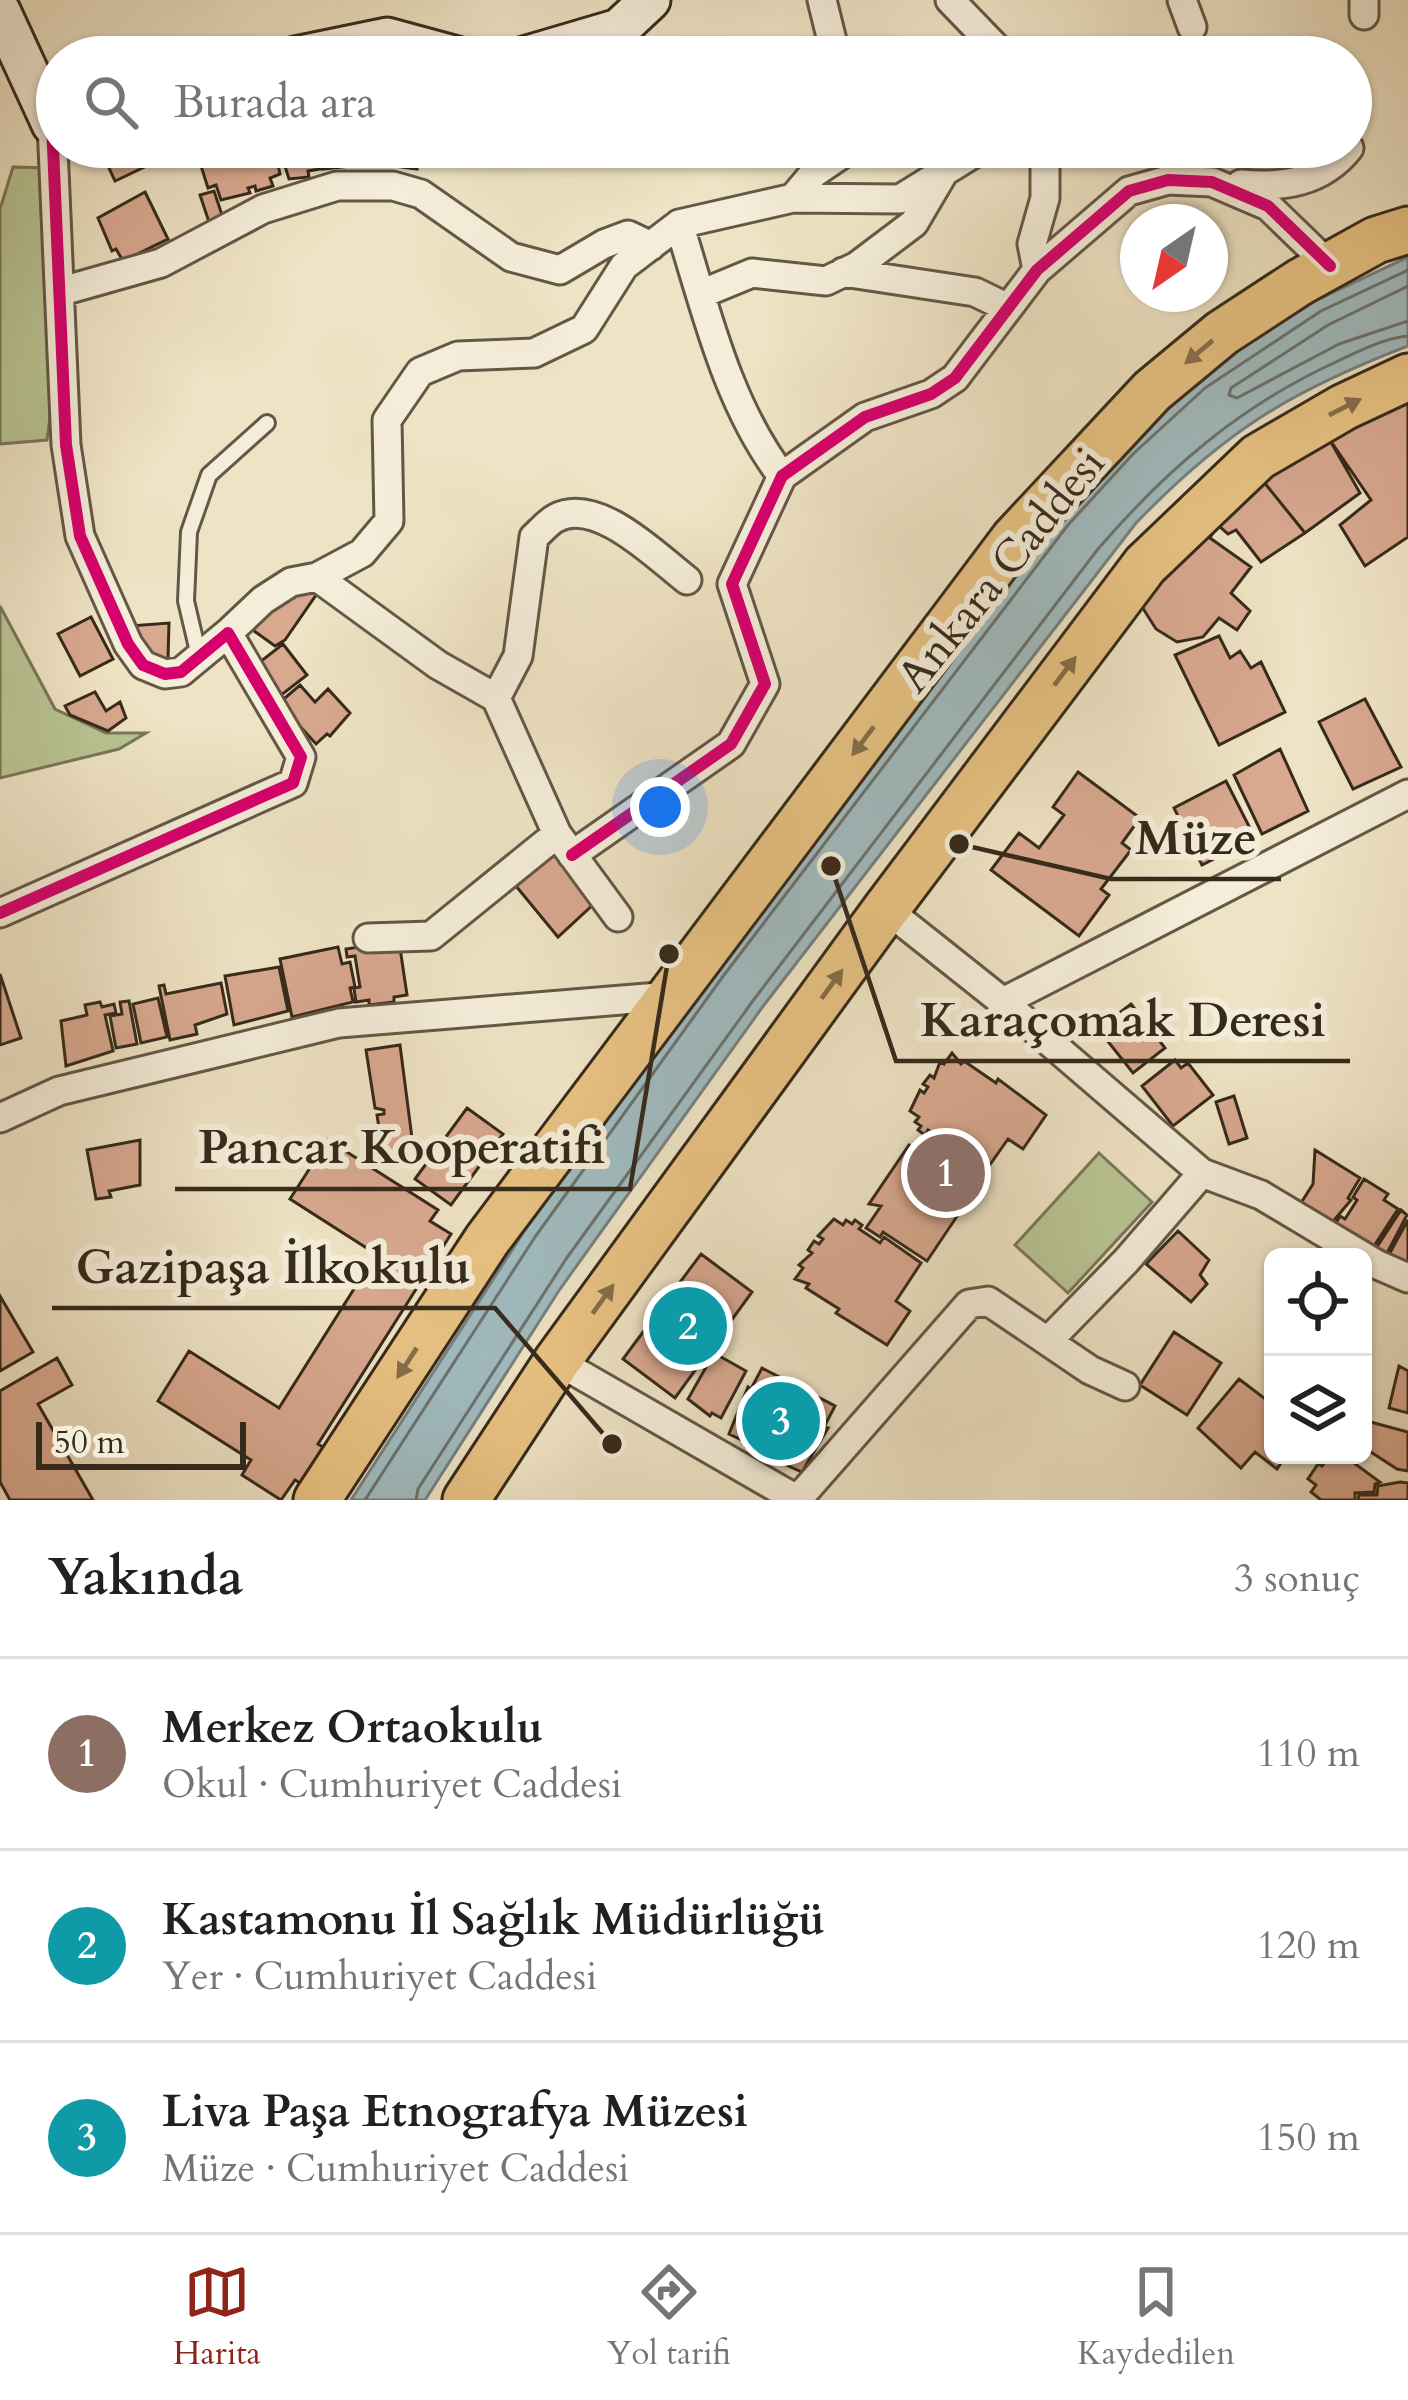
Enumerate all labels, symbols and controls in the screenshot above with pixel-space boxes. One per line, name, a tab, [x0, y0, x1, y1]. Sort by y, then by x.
search box	[36, 36, 1372, 168]
icon: search	[78, 69, 144, 135]
text: Burada ara	[174, 72, 376, 133]
north arrow	[1120, 204, 1228, 312]
one-way arrow	[1184, 339, 1215, 364]
one-way arrow	[1328, 397, 1363, 417]
street label: Ankara Caddesi	[883, 435, 1119, 705]
one-way arrow	[1053, 655, 1077, 687]
one-way arrow	[851, 725, 875, 756]
your location	[630, 777, 690, 837]
callout: Müze	[1111, 795, 1281, 879]
text: Müze	[1135, 806, 1257, 871]
one-way arrow	[820, 968, 843, 1000]
callout: Karaçomak Deresi	[896, 977, 1350, 1061]
text: Karaçomak Deresi	[920, 988, 1326, 1053]
callout: Pancar Kooperatifi	[175, 1105, 630, 1189]
text: Pancar Kooperatifi	[198, 1115, 606, 1180]
pin: 1	[907, 1128, 985, 1218]
callout: Gazipaşa İlkokulu	[52, 1224, 495, 1308]
text: Gazipaşa İlkokulu	[75, 1235, 471, 1300]
map controls	[1264, 1248, 1372, 1464]
button: locate	[1264, 1248, 1372, 1356]
pin: 2	[649, 1281, 727, 1371]
one-way arrow	[590, 1283, 614, 1315]
one-way arrow	[396, 1347, 418, 1380]
button: layers	[1264, 1356, 1372, 1464]
pin: 3	[742, 1376, 820, 1466]
scale bar	[36, 1416, 246, 1469]
text: 50 m	[54, 1420, 125, 1465]
text: Yakında	[48, 1543, 243, 1613]
text: 3 sonuç	[1234, 1552, 1360, 1605]
text: Merkez Ortaokulu	[162, 1697, 543, 1758]
text: 1	[77, 1727, 97, 1780]
text: 110 m	[1257, 1727, 1360, 1780]
text: Okul · Cumhuriyet Caddesi	[162, 1758, 622, 1811]
text: Kastamonu İl Sağlık Müdürlüğü	[162, 1889, 825, 1950]
text: 2	[77, 1919, 97, 1972]
text: 120 m	[1257, 1919, 1360, 1972]
text: Yer · Cumhuriyet Caddesi	[162, 1950, 597, 2003]
text: Liva Paşa Etnografya Müzesi	[162, 2081, 748, 2142]
text: 3	[77, 2111, 97, 2164]
text: 150 m	[1257, 2111, 1360, 2164]
text: Müze · Cumhuriyet Caddesi	[162, 2142, 629, 2195]
tab: Harita	[173, 2259, 261, 2376]
tab: Yol tarifi	[607, 2259, 731, 2376]
tab: Kaydedilen	[1077, 2259, 1235, 2376]

